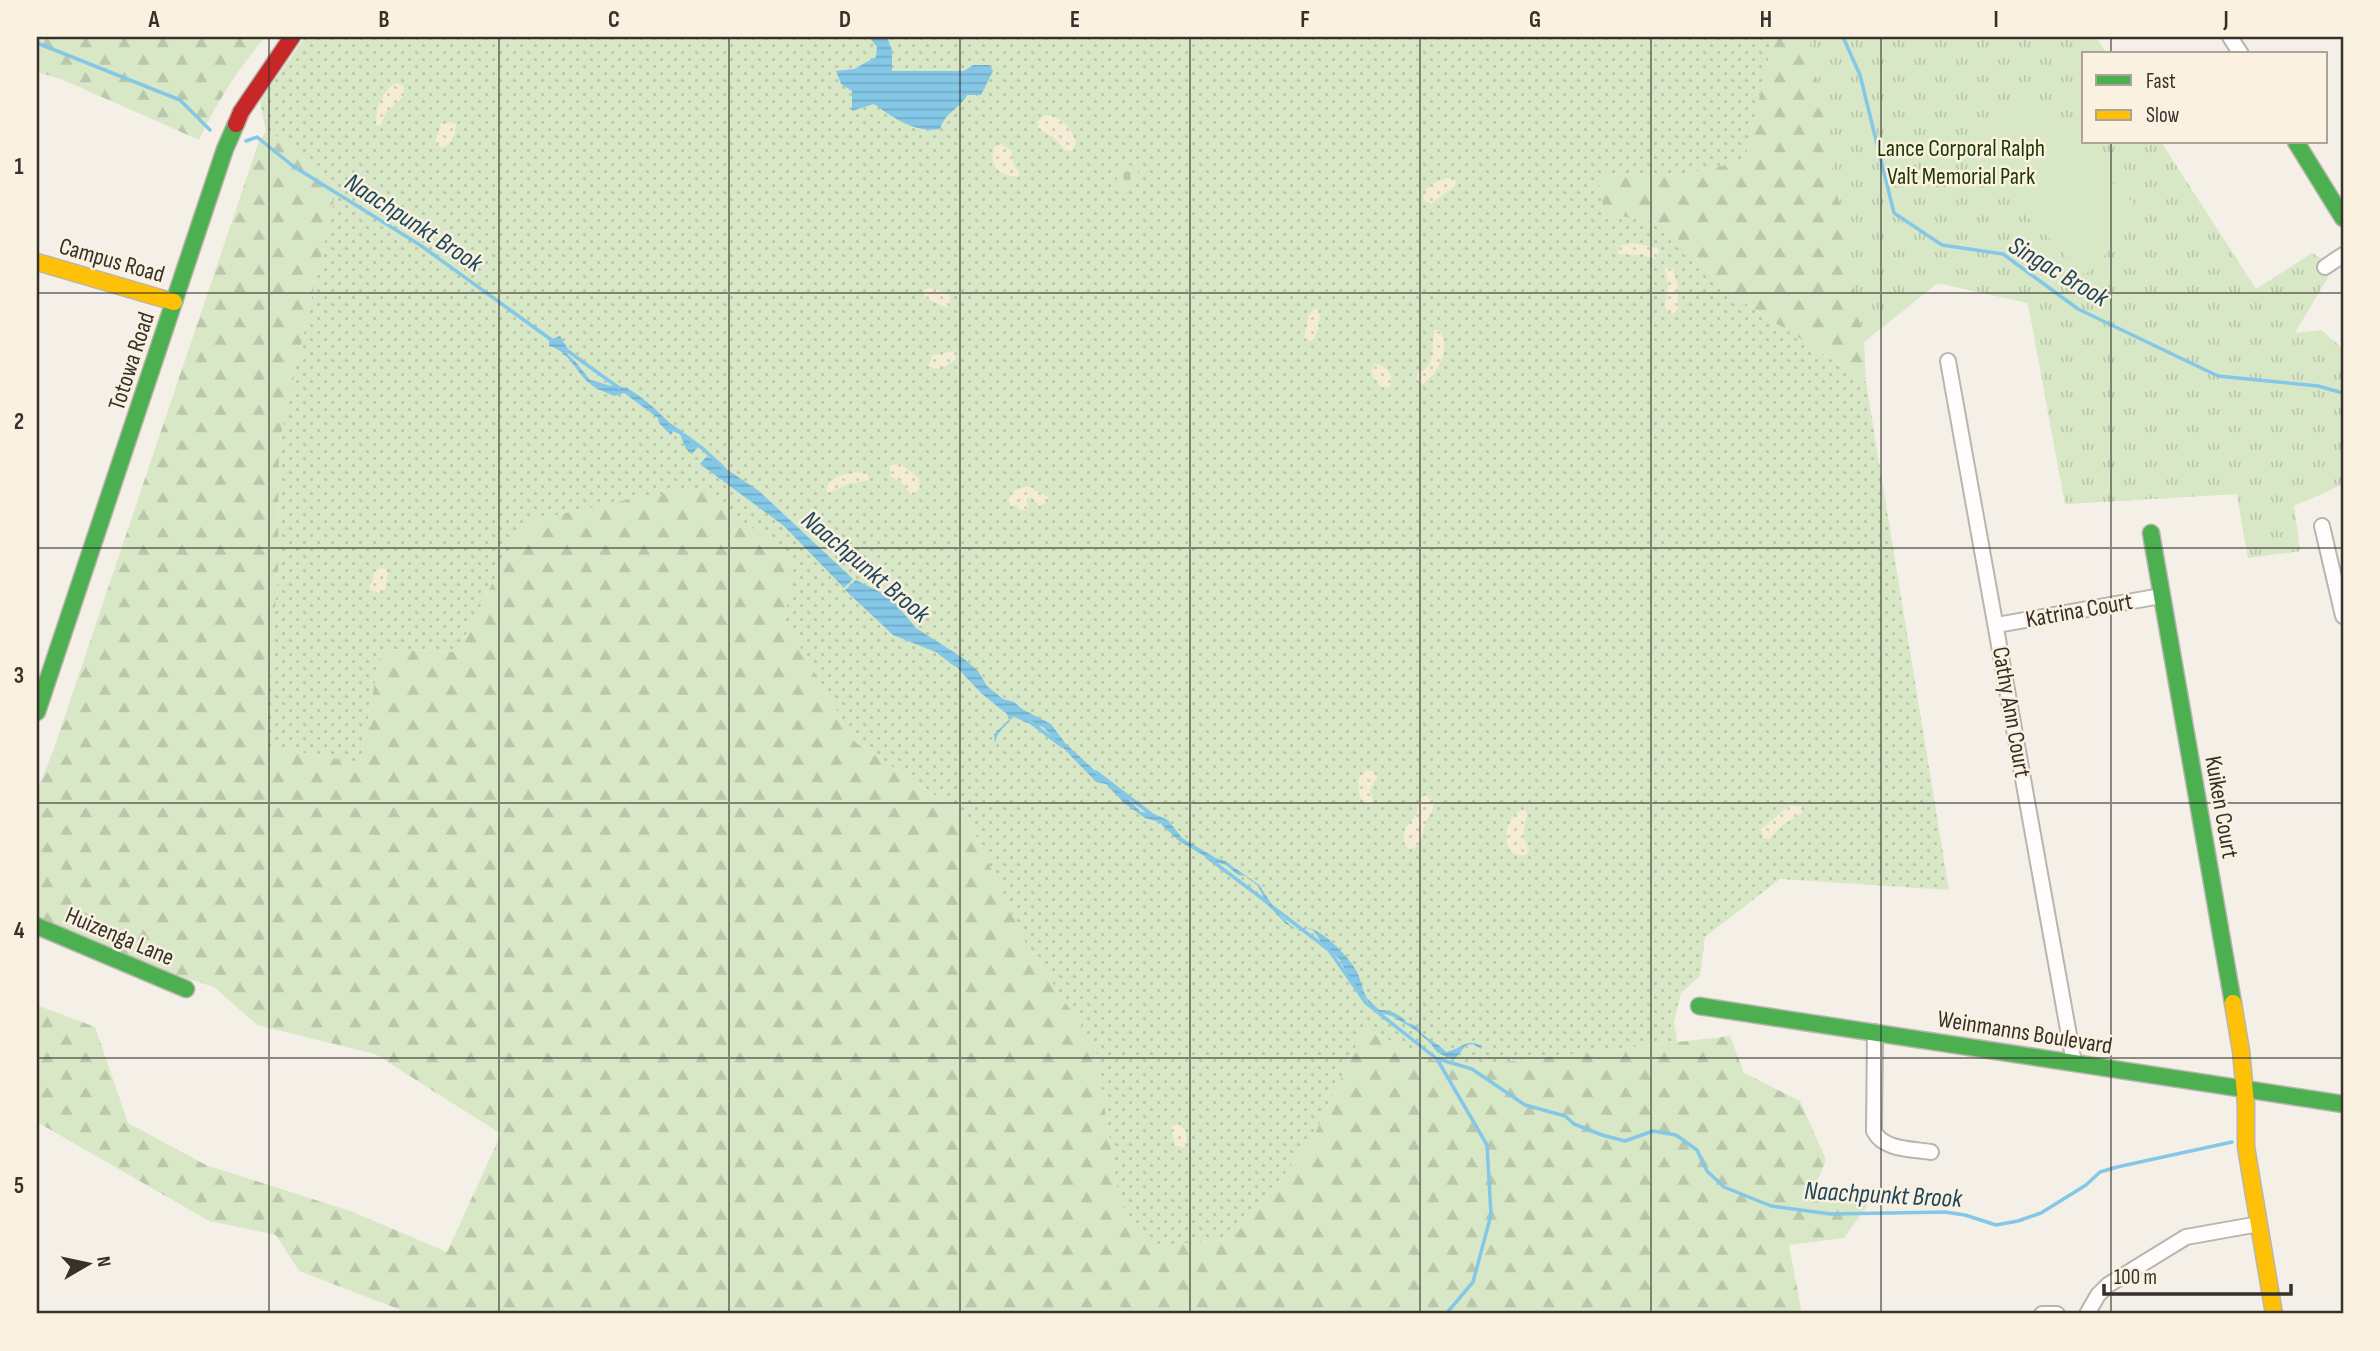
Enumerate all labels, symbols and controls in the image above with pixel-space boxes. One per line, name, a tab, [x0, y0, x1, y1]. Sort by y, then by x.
text: A	[148, 6, 161, 34]
text: B	[379, 6, 390, 34]
text: C	[608, 6, 620, 34]
text: D	[839, 6, 851, 34]
text: E	[1070, 6, 1080, 34]
text: F	[1300, 6, 1310, 34]
text: G	[1529, 6, 1541, 34]
text: H	[1760, 6, 1772, 34]
text: I	[1993, 6, 1999, 34]
text: J	[2222, 6, 2229, 34]
legend	[2082, 52, 2328, 144]
text: Fast	[2146, 69, 2176, 94]
text: Slow	[2146, 103, 2180, 128]
park label: Lance Corporal Ralph Valt Memorial Park	[1877, 134, 2045, 191]
text: 1	[14, 153, 24, 181]
water label: Naachpunkt Brook	[339, 167, 489, 280]
water label: Singac Brook	[2003, 230, 2115, 315]
street label: Campus Road	[56, 232, 168, 289]
street label: Totowa Road	[102, 308, 161, 414]
text: 2	[14, 408, 24, 436]
water label: Naachpunkt Brook	[795, 505, 936, 631]
street label: Katrina Court	[2023, 587, 2135, 634]
street label: Cathy Ann Court	[1986, 645, 2037, 780]
text: 3	[14, 662, 24, 690]
street label: Kuiken Court	[2198, 754, 2245, 861]
street label: Huizenga Lane	[61, 901, 179, 972]
text: 4	[14, 917, 25, 945]
street label: Weinmanns Boulevard	[1935, 1004, 2114, 1061]
text: 5	[14, 1172, 24, 1200]
water label: Naachpunkt Brook	[1803, 1176, 1964, 1215]
north arrow	[52, 1228, 122, 1298]
scale bar	[2104, 1253, 2291, 1297]
text: N	[91, 1255, 115, 1268]
text: 100 m	[2114, 1265, 2157, 1290]

